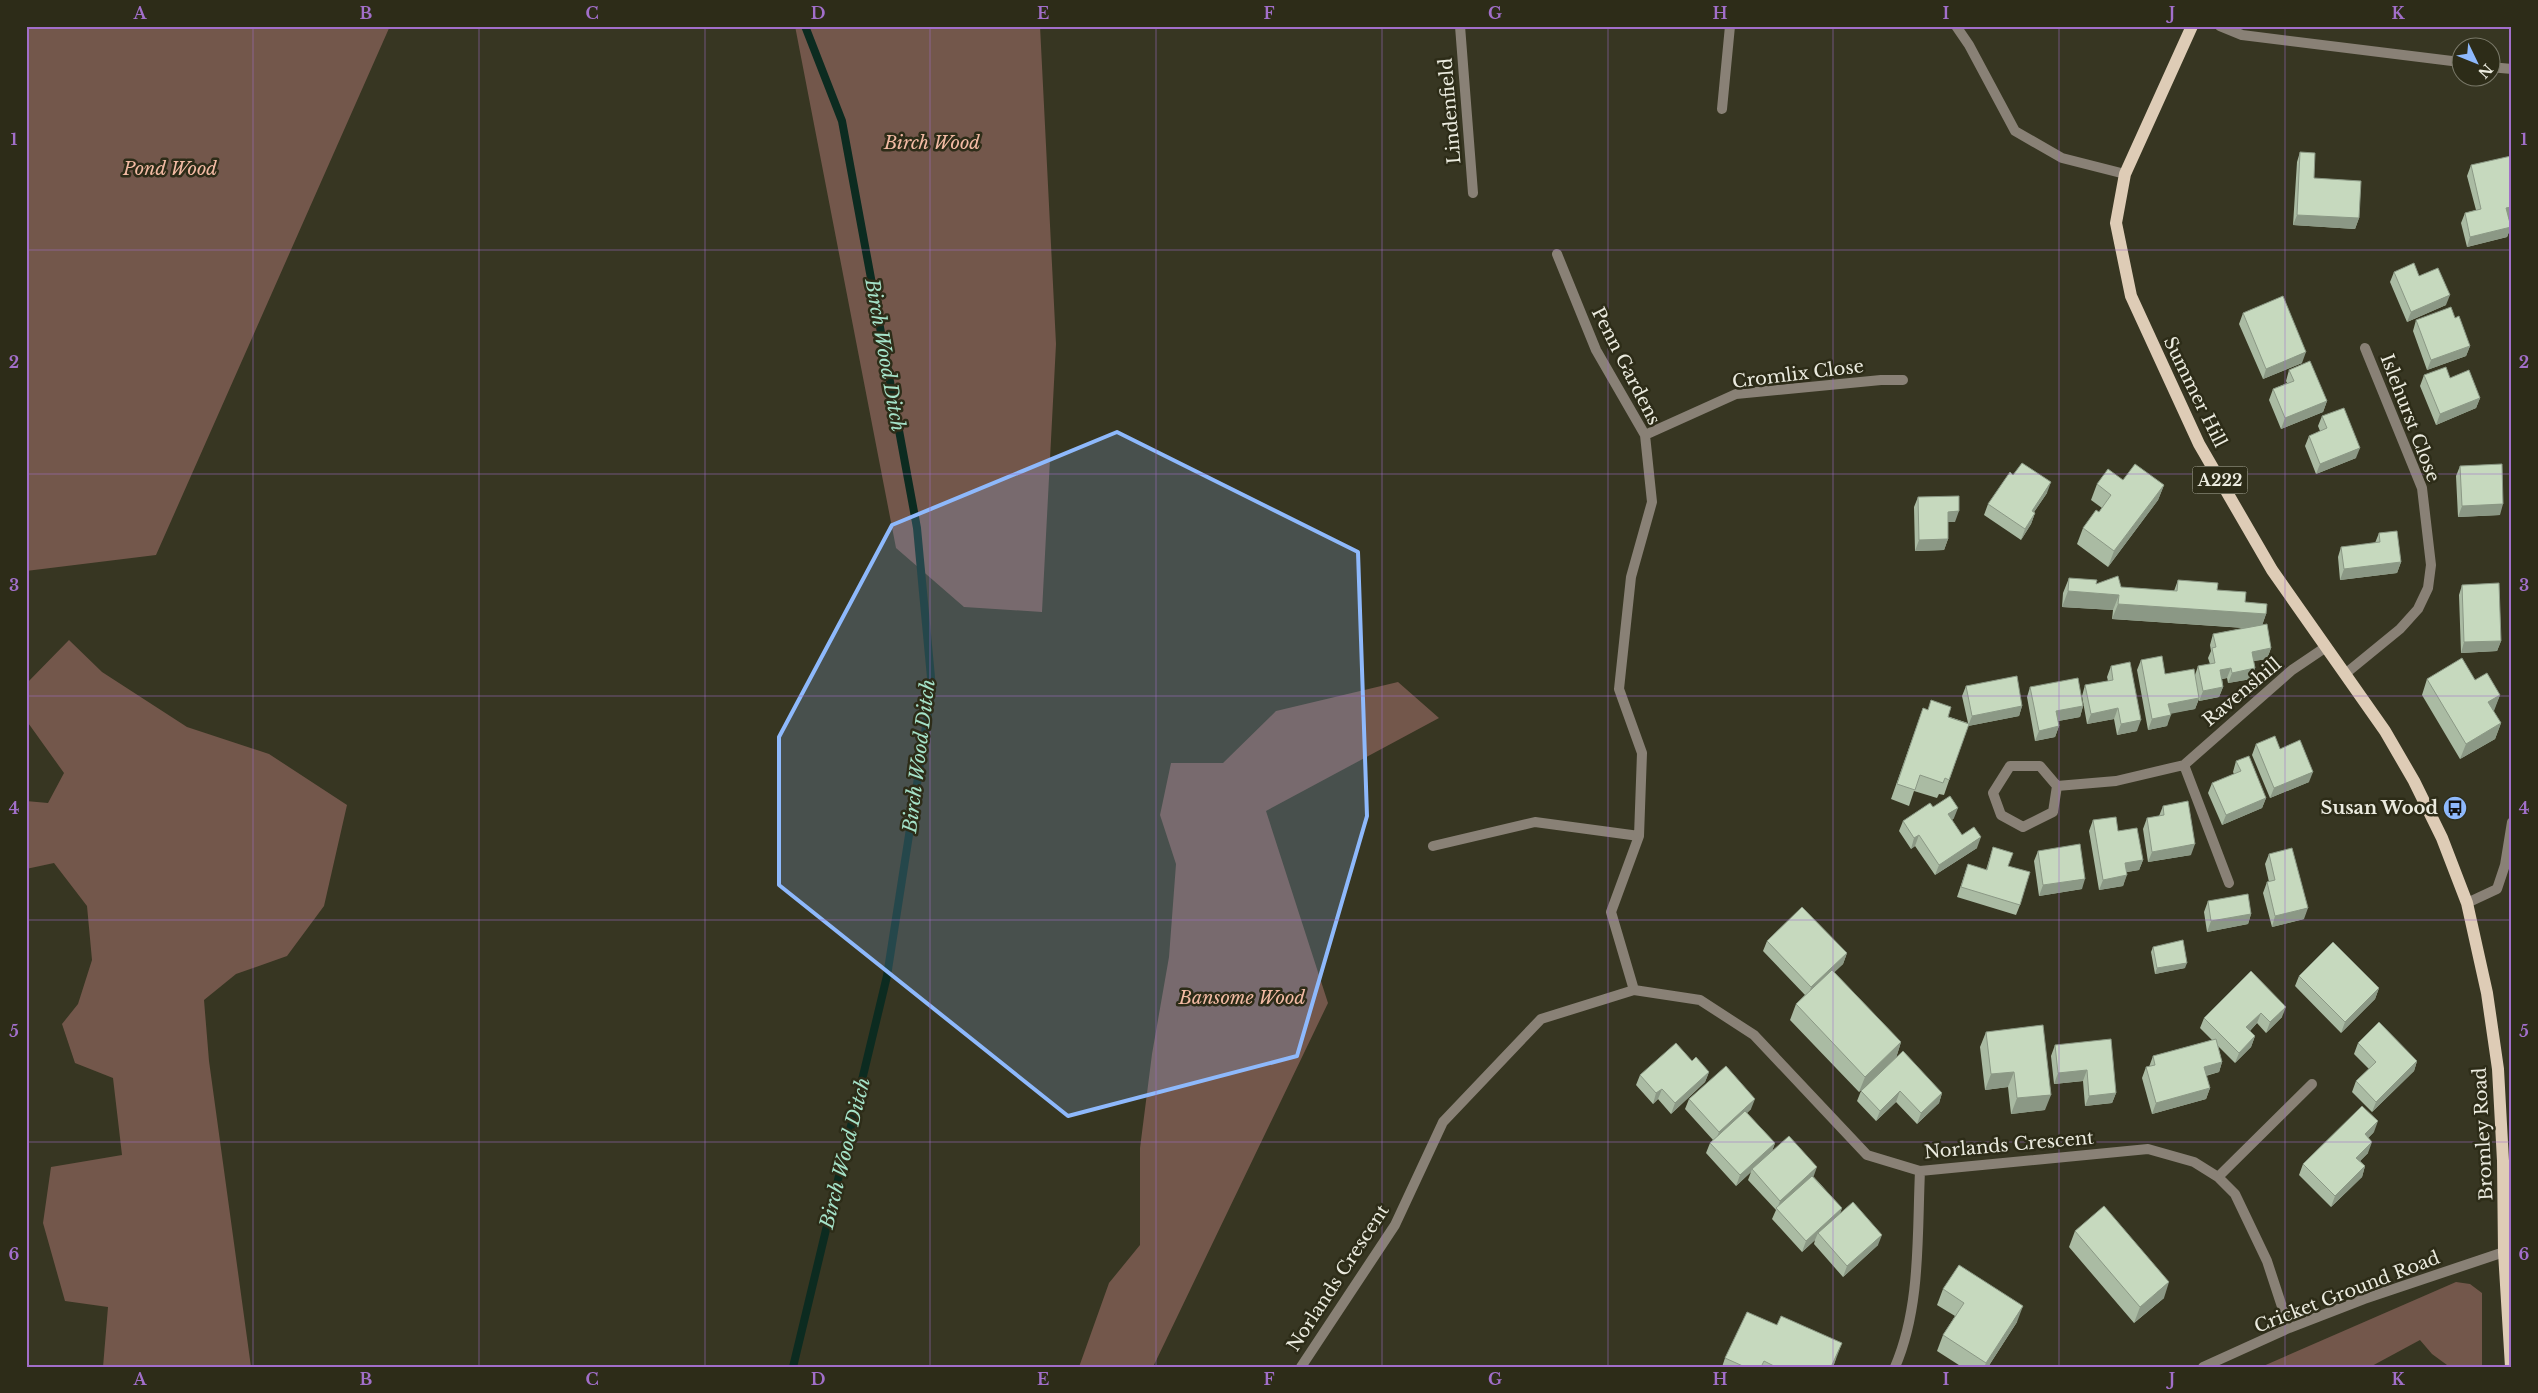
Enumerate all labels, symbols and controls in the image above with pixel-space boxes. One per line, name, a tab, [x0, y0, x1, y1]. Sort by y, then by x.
text: A	[133, 3, 148, 23]
text: B	[360, 3, 373, 23]
text: C	[585, 3, 599, 23]
text: D	[811, 3, 825, 23]
text: E	[1037, 3, 1049, 23]
text: F	[1263, 3, 1275, 23]
text: G	[1488, 3, 1502, 23]
text: H	[1712, 3, 1728, 23]
text: I	[1943, 3, 1950, 23]
text: J	[2166, 3, 2175, 23]
text: K	[2391, 3, 2405, 23]
north arrow	[2450, 38, 2500, 88]
street label: Lindenfield	[1434, 57, 1466, 165]
text: N	[2474, 60, 2497, 82]
text: 1	[11, 129, 18, 149]
text: 1	[2521, 129, 2528, 149]
park label: Birch Wood	[883, 132, 980, 154]
park label: Pond Wood	[122, 158, 217, 180]
water label: Birch Wood Ditch	[860, 276, 910, 433]
street label: Penn Gardens	[1587, 303, 1665, 429]
street label: Summer Hill	[2159, 333, 2231, 451]
street label: Islehurst Close	[2375, 351, 2445, 485]
text: 2	[9, 352, 19, 372]
text: 2	[2519, 352, 2529, 372]
street label: Cromlix Close	[1731, 355, 1865, 393]
road number: A222	[2192, 466, 2248, 494]
text: 3	[9, 575, 19, 595]
text: 3	[2519, 575, 2529, 595]
street label: Ravenshill	[2198, 653, 2286, 731]
water label: Birch Wood Ditch	[898, 678, 940, 835]
bus stop icon: Susan Wood	[2442, 795, 2468, 821]
place label: Susan Wood	[2321, 797, 2438, 819]
text: 4	[9, 798, 19, 818]
text: 4	[2519, 798, 2529, 818]
park label: Bansome Wood	[1178, 987, 1305, 1009]
text: 5	[9, 1021, 19, 1041]
text: 5	[2519, 1021, 2529, 1041]
street label: Bromley Road	[2469, 1067, 2497, 1201]
water label: Birch Wood Ditch	[815, 1075, 875, 1232]
street label: Norlands Crescent	[1923, 1127, 2095, 1163]
street label: Norlands Crescent	[1282, 1200, 1394, 1355]
text: 6	[9, 1244, 20, 1264]
text: 6	[2519, 1244, 2530, 1264]
street label: Cricket Ground Road	[2251, 1246, 2443, 1338]
text: A	[133, 1369, 148, 1389]
text: B	[360, 1369, 373, 1389]
text: C	[585, 1369, 599, 1389]
text: D	[811, 1369, 825, 1389]
text: E	[1037, 1369, 1049, 1389]
text: F	[1263, 1369, 1275, 1389]
text: G	[1488, 1369, 1502, 1389]
text: H	[1712, 1369, 1728, 1389]
text: I	[1943, 1369, 1950, 1389]
text: J	[2166, 1369, 2175, 1389]
text: K	[2391, 1369, 2405, 1389]

